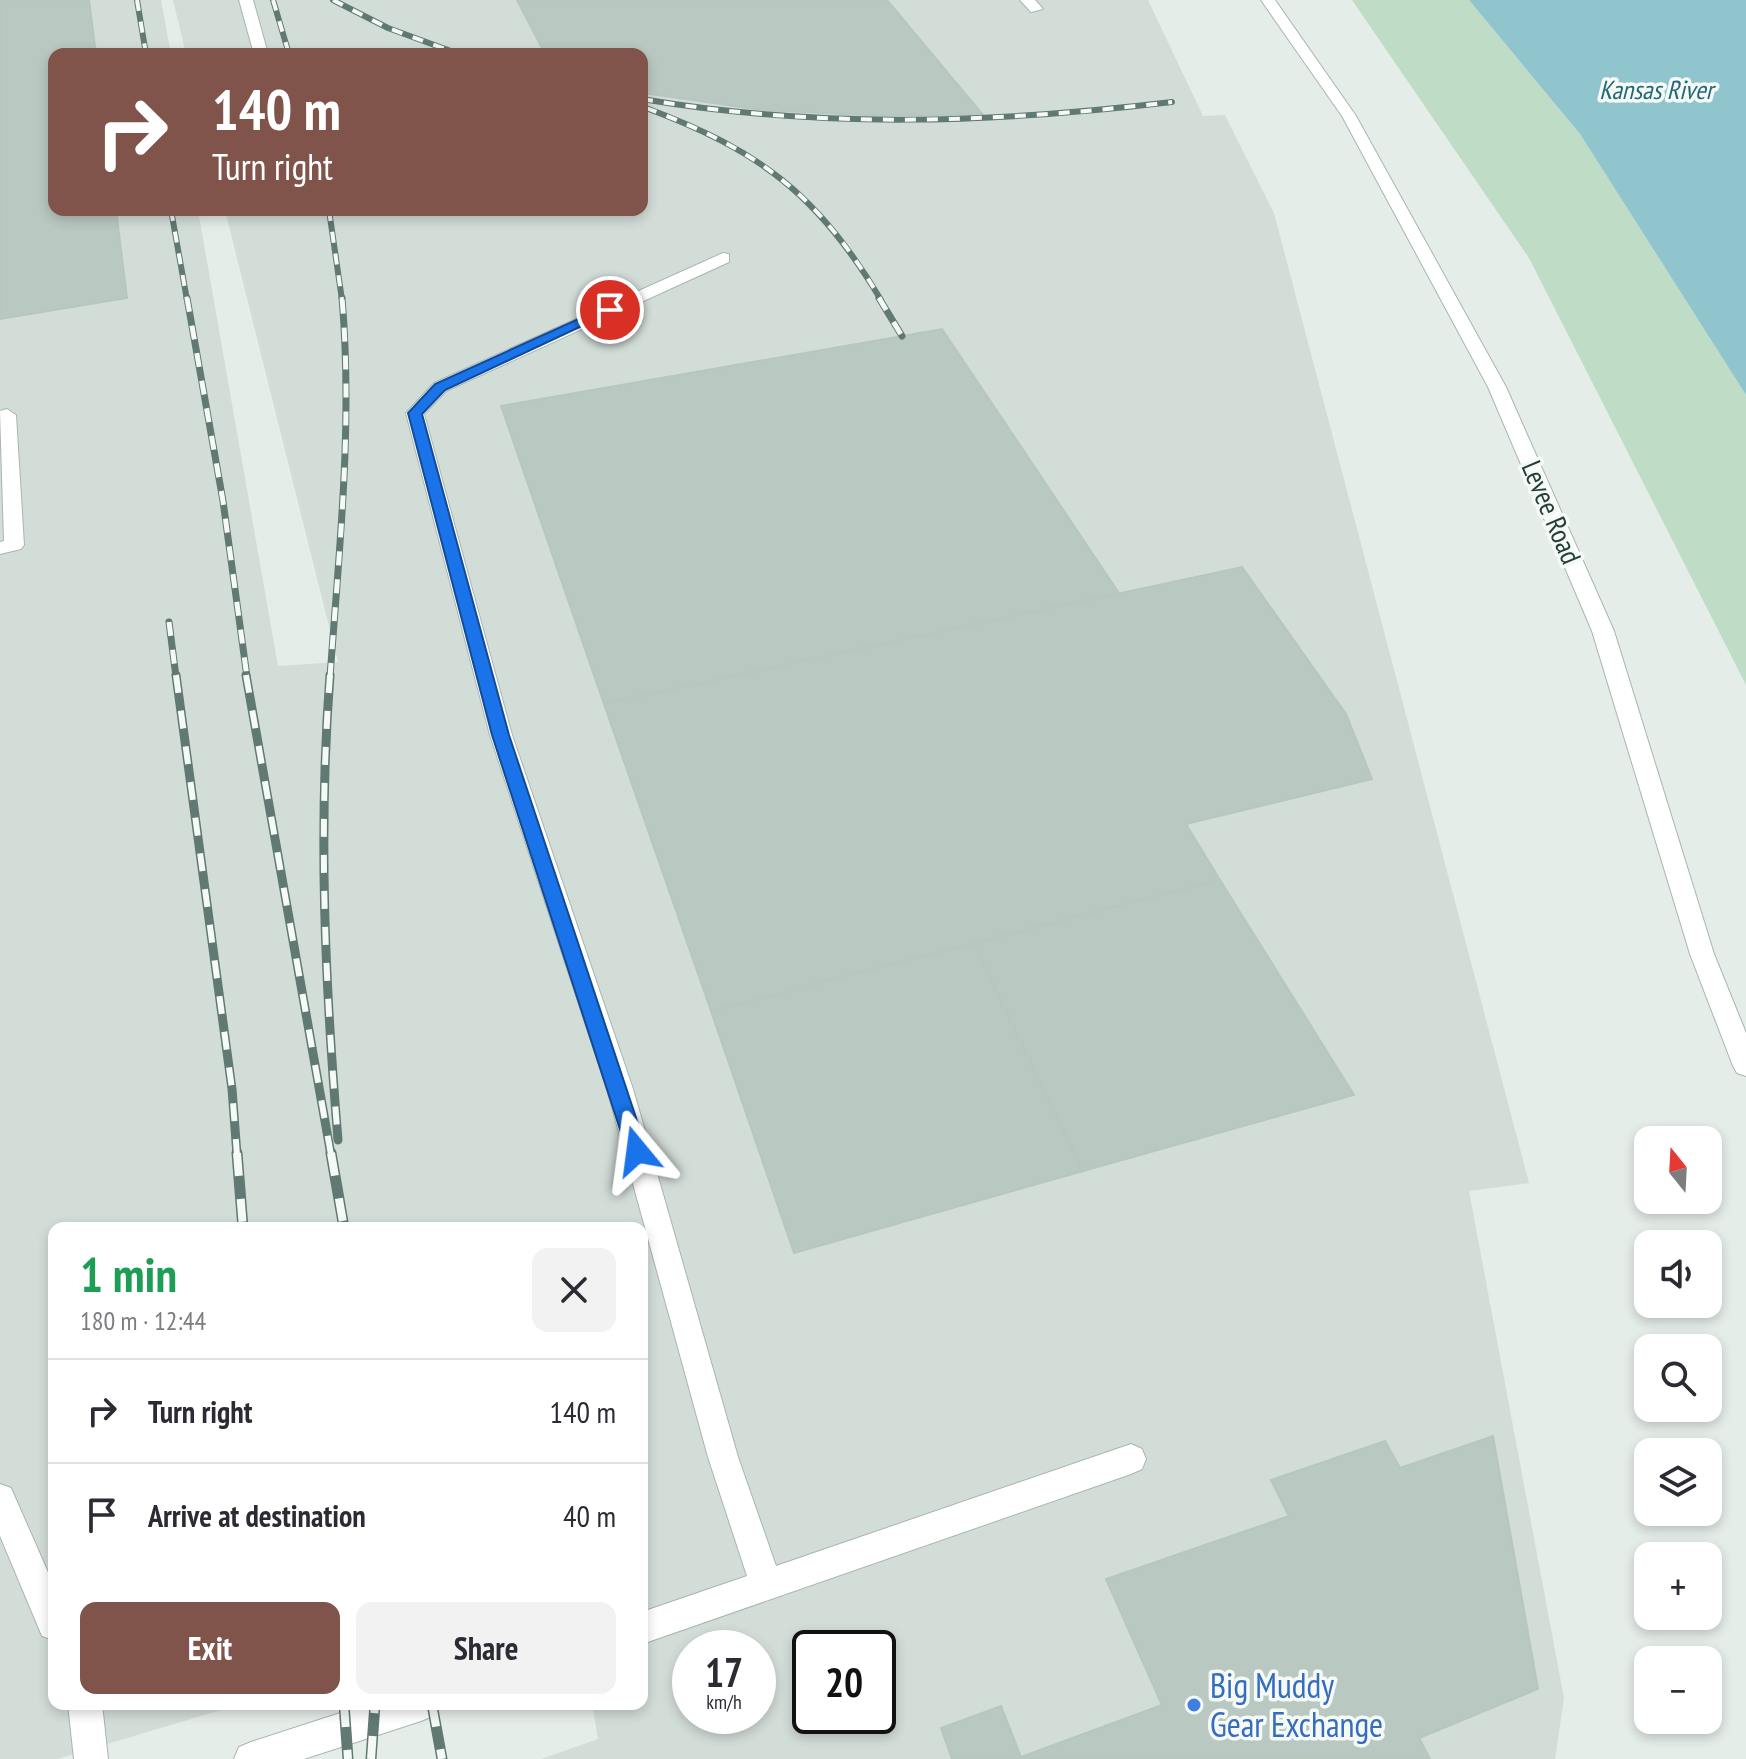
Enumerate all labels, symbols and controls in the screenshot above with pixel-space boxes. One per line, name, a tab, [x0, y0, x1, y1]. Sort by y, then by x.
text: 140 m	[212, 73, 341, 145]
water label: Kansas River	[1599, 73, 1717, 106]
icon: right	[80, 80, 184, 184]
text: Turn right	[212, 143, 333, 190]
pin	[576, 276, 644, 344]
icon: arrive	[588, 288, 632, 332]
street label: Levee Road	[1514, 455, 1590, 569]
position arrow	[595, 1109, 679, 1193]
north arrow	[1634, 1126, 1722, 1214]
map controls	[1634, 1126, 1722, 1734]
button: sound	[1634, 1230, 1722, 1318]
text: 1 min	[80, 1243, 177, 1305]
button: close	[532, 1248, 616, 1332]
text: 180 m · 12:44	[80, 1304, 206, 1337]
button: search	[1634, 1334, 1722, 1422]
icon: right	[80, 1389, 124, 1433]
text: Turn right	[148, 1392, 252, 1431]
text: 140 m	[550, 1392, 616, 1431]
button: layers	[1634, 1438, 1722, 1526]
icon: arrive	[80, 1493, 124, 1537]
text: Arrive at destination	[148, 1496, 366, 1535]
text: 40 m	[563, 1496, 616, 1535]
button: +	[1634, 1542, 1722, 1630]
button: Exit	[80, 1602, 340, 1694]
button: Share	[356, 1602, 616, 1694]
speed limit sign: 20	[792, 1630, 896, 1734]
text: 17	[705, 1646, 743, 1698]
button: −	[1634, 1646, 1722, 1734]
place label: Big Muddy Gear Exchange	[1210, 1663, 1383, 1746]
text: km/h	[706, 1689, 742, 1715]
marker: Big Muddy Gear Exchange	[1185, 1696, 1203, 1714]

